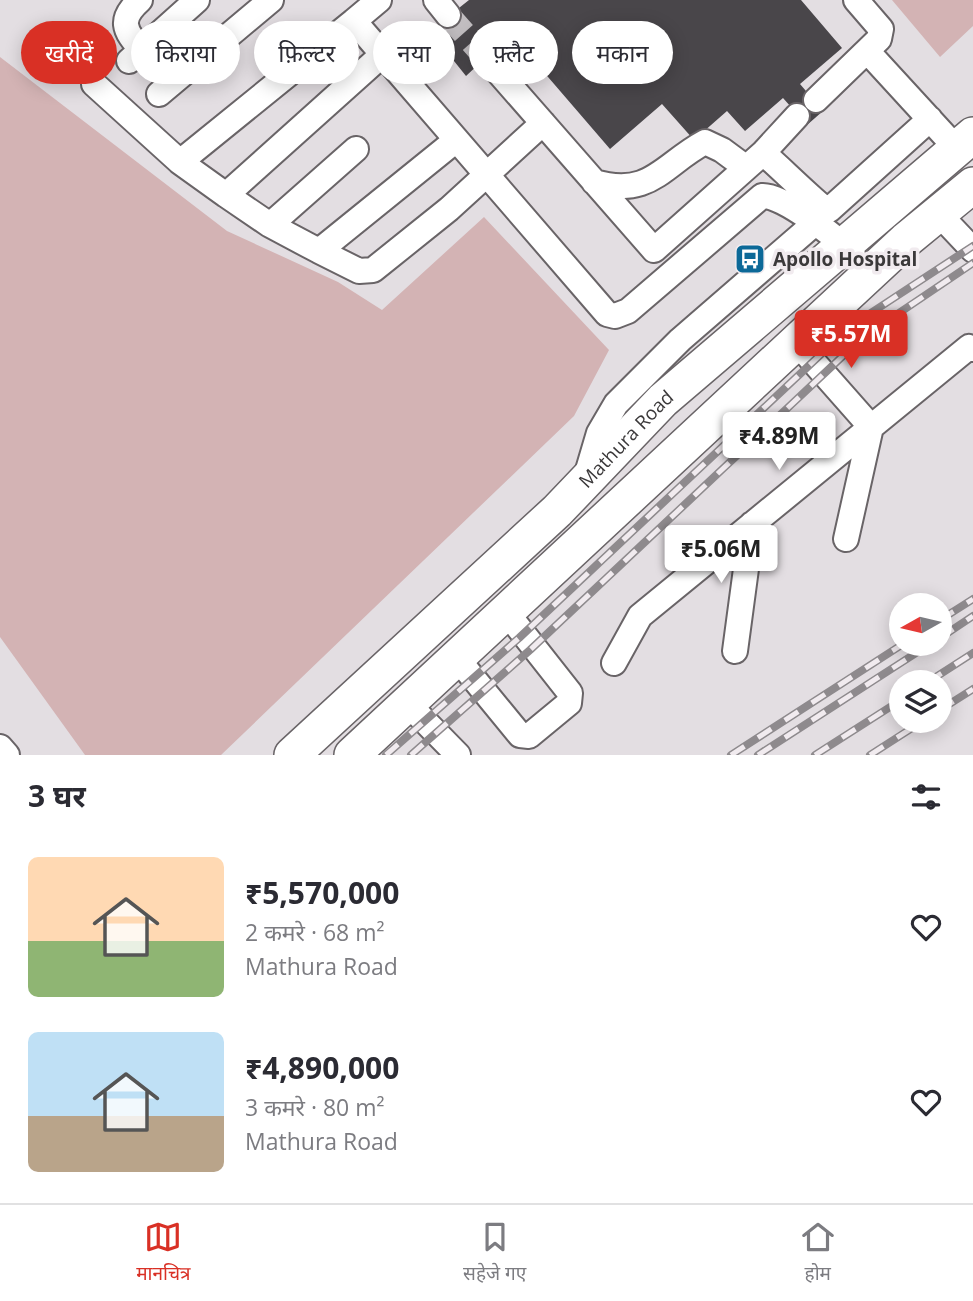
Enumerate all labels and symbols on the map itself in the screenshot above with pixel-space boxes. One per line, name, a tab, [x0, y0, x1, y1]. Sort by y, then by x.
bus stop icon: Apollo Hospital	[733, 242, 767, 276]
place label: Apollo Hospital	[773, 246, 917, 272]
pin: ₹5.57M	[794, 310, 908, 370]
street label: Mathura Road	[573, 384, 679, 494]
pin: ₹4.89M	[722, 412, 836, 472]
pin: ₹5.06M	[664, 526, 778, 585]
north arrow	[889, 593, 952, 656]

